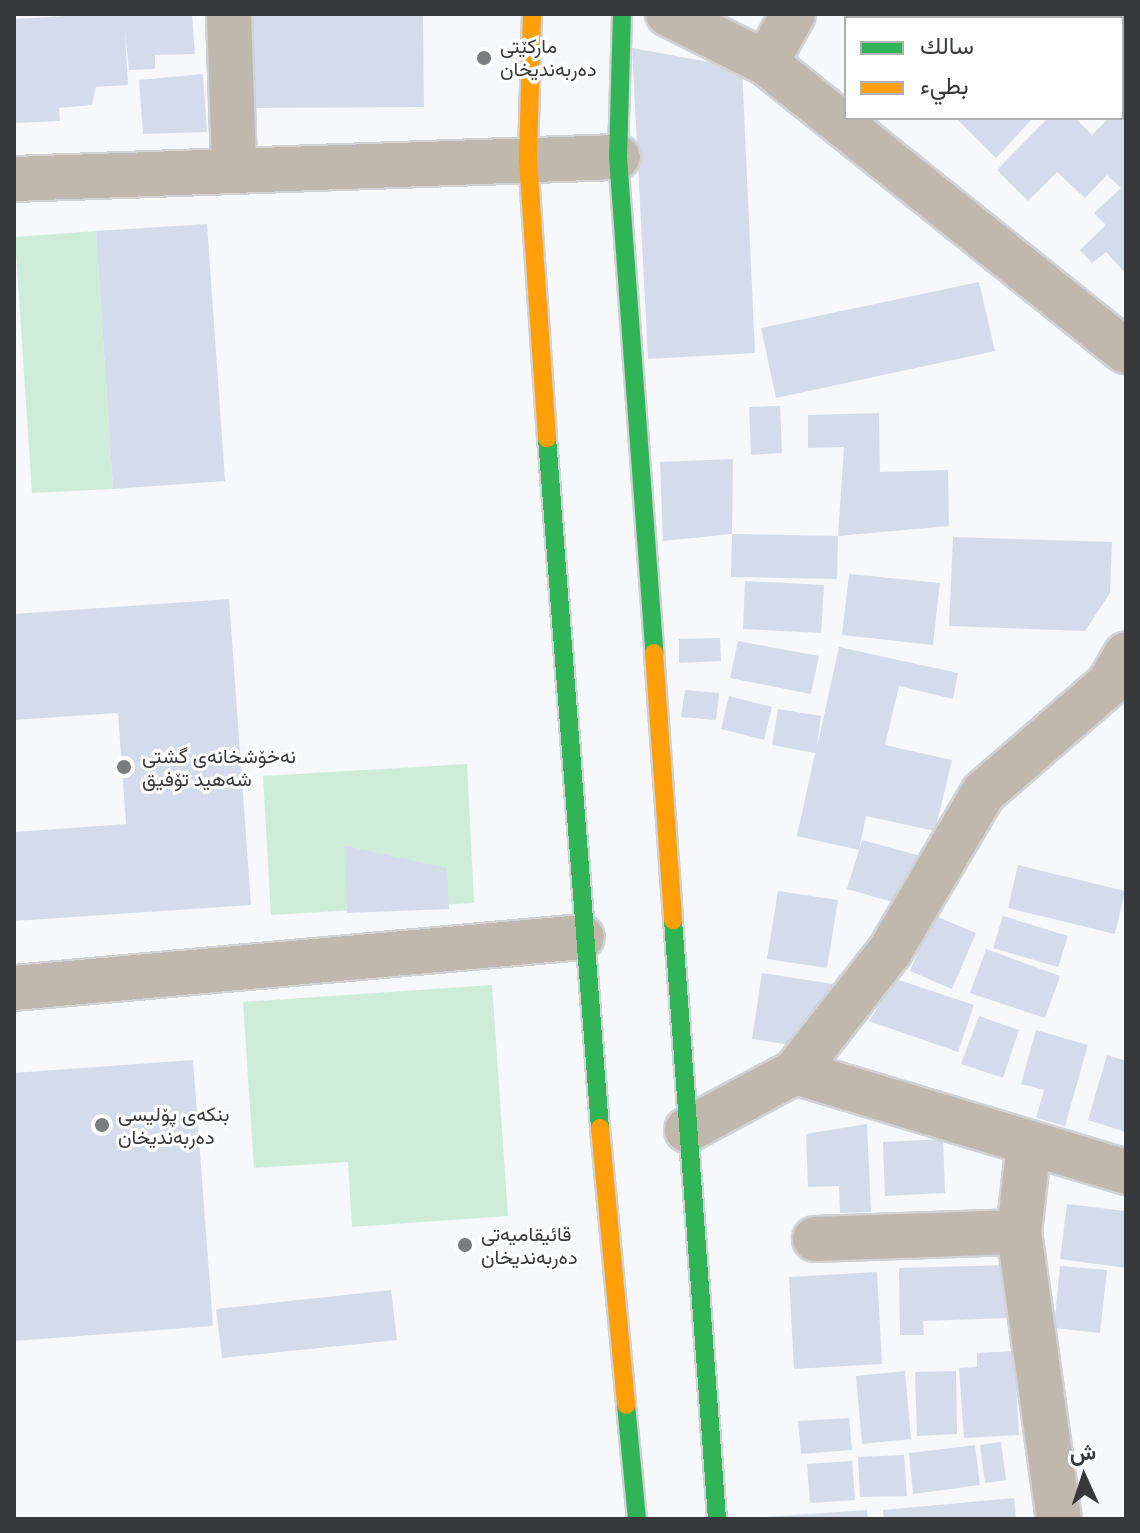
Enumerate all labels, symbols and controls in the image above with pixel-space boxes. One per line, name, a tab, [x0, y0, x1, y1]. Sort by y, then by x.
legend	[844, 16, 1124, 120]
text: سالك	[920, 31, 974, 60]
place label: مارکێتی دەربەندیخان	[500, 34, 596, 81]
marker: مارکێتی دەربەندیخان	[475, 49, 493, 67]
text: بطيء	[920, 71, 969, 100]
place label: نەخۆشخانەی گشتی شەهید تۆفیق	[142, 744, 296, 791]
marker: نەخۆشخانەی گشتی شەهید تۆفیق	[113, 756, 135, 778]
place label: بنکەی پۆلیسی دەربەندیخان	[118, 1102, 229, 1149]
marker: بنکەی پۆلیسی دەربەندیخان	[93, 1116, 111, 1134]
place label: قائیقامیەتی دەربەندیخان	[481, 1222, 577, 1269]
marker: قائیقامیەتی دەربەندیخان	[456, 1236, 474, 1254]
north arrow	[1044, 1437, 1124, 1517]
text: ش	[1069, 1438, 1097, 1467]

